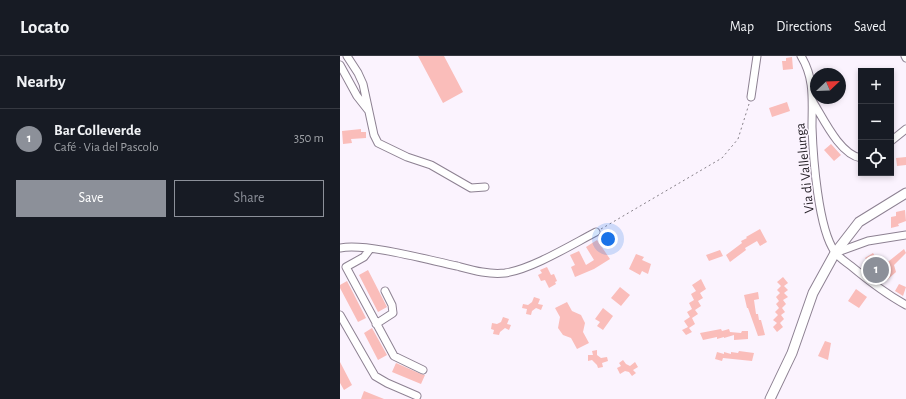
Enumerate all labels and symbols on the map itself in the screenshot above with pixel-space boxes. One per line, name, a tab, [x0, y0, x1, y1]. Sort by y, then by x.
north arrow	[810, 68, 846, 104]
street label: Via di Vallelunga	[793, 122, 817, 214]
your location	[598, 229, 618, 249]
pin: 1	[863, 255, 889, 285]

